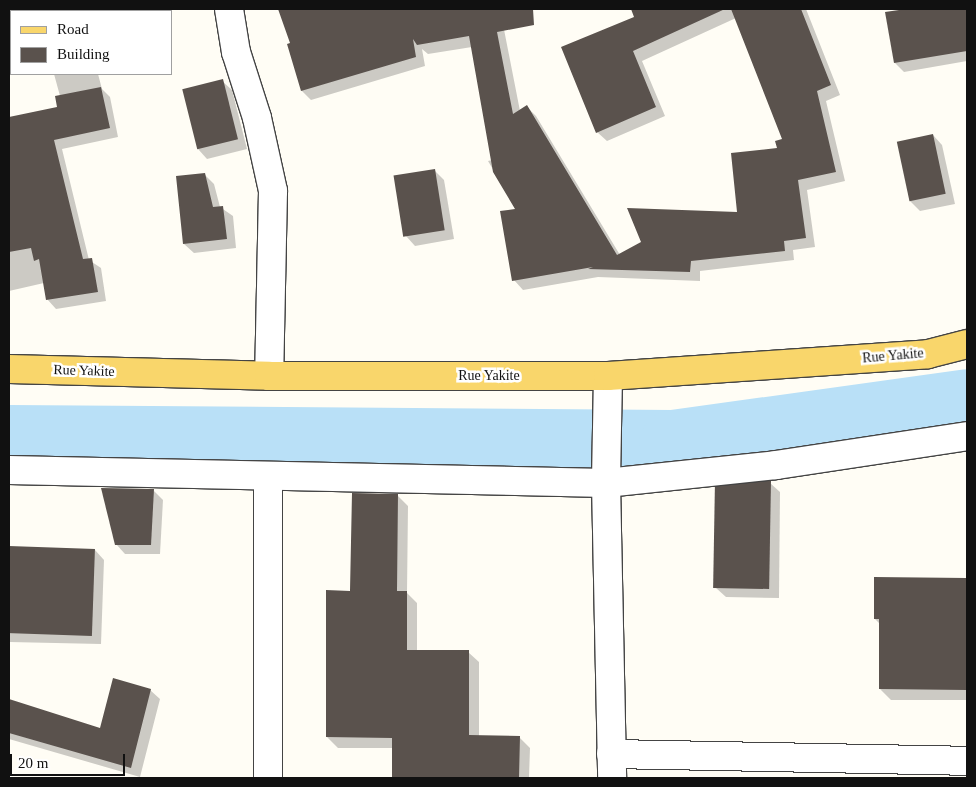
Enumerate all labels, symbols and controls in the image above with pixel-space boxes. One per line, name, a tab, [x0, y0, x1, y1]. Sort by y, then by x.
legend	[10, 10, 172, 75]
text: Road	[57, 21, 89, 37]
text: Building	[57, 46, 110, 62]
street label: Rue Yakite	[861, 345, 925, 367]
street label: Rue Yakite	[53, 362, 115, 380]
street label: Rue Yakite	[458, 368, 520, 384]
scale bar	[12, 744, 128, 776]
text: 20 m	[18, 755, 48, 771]

